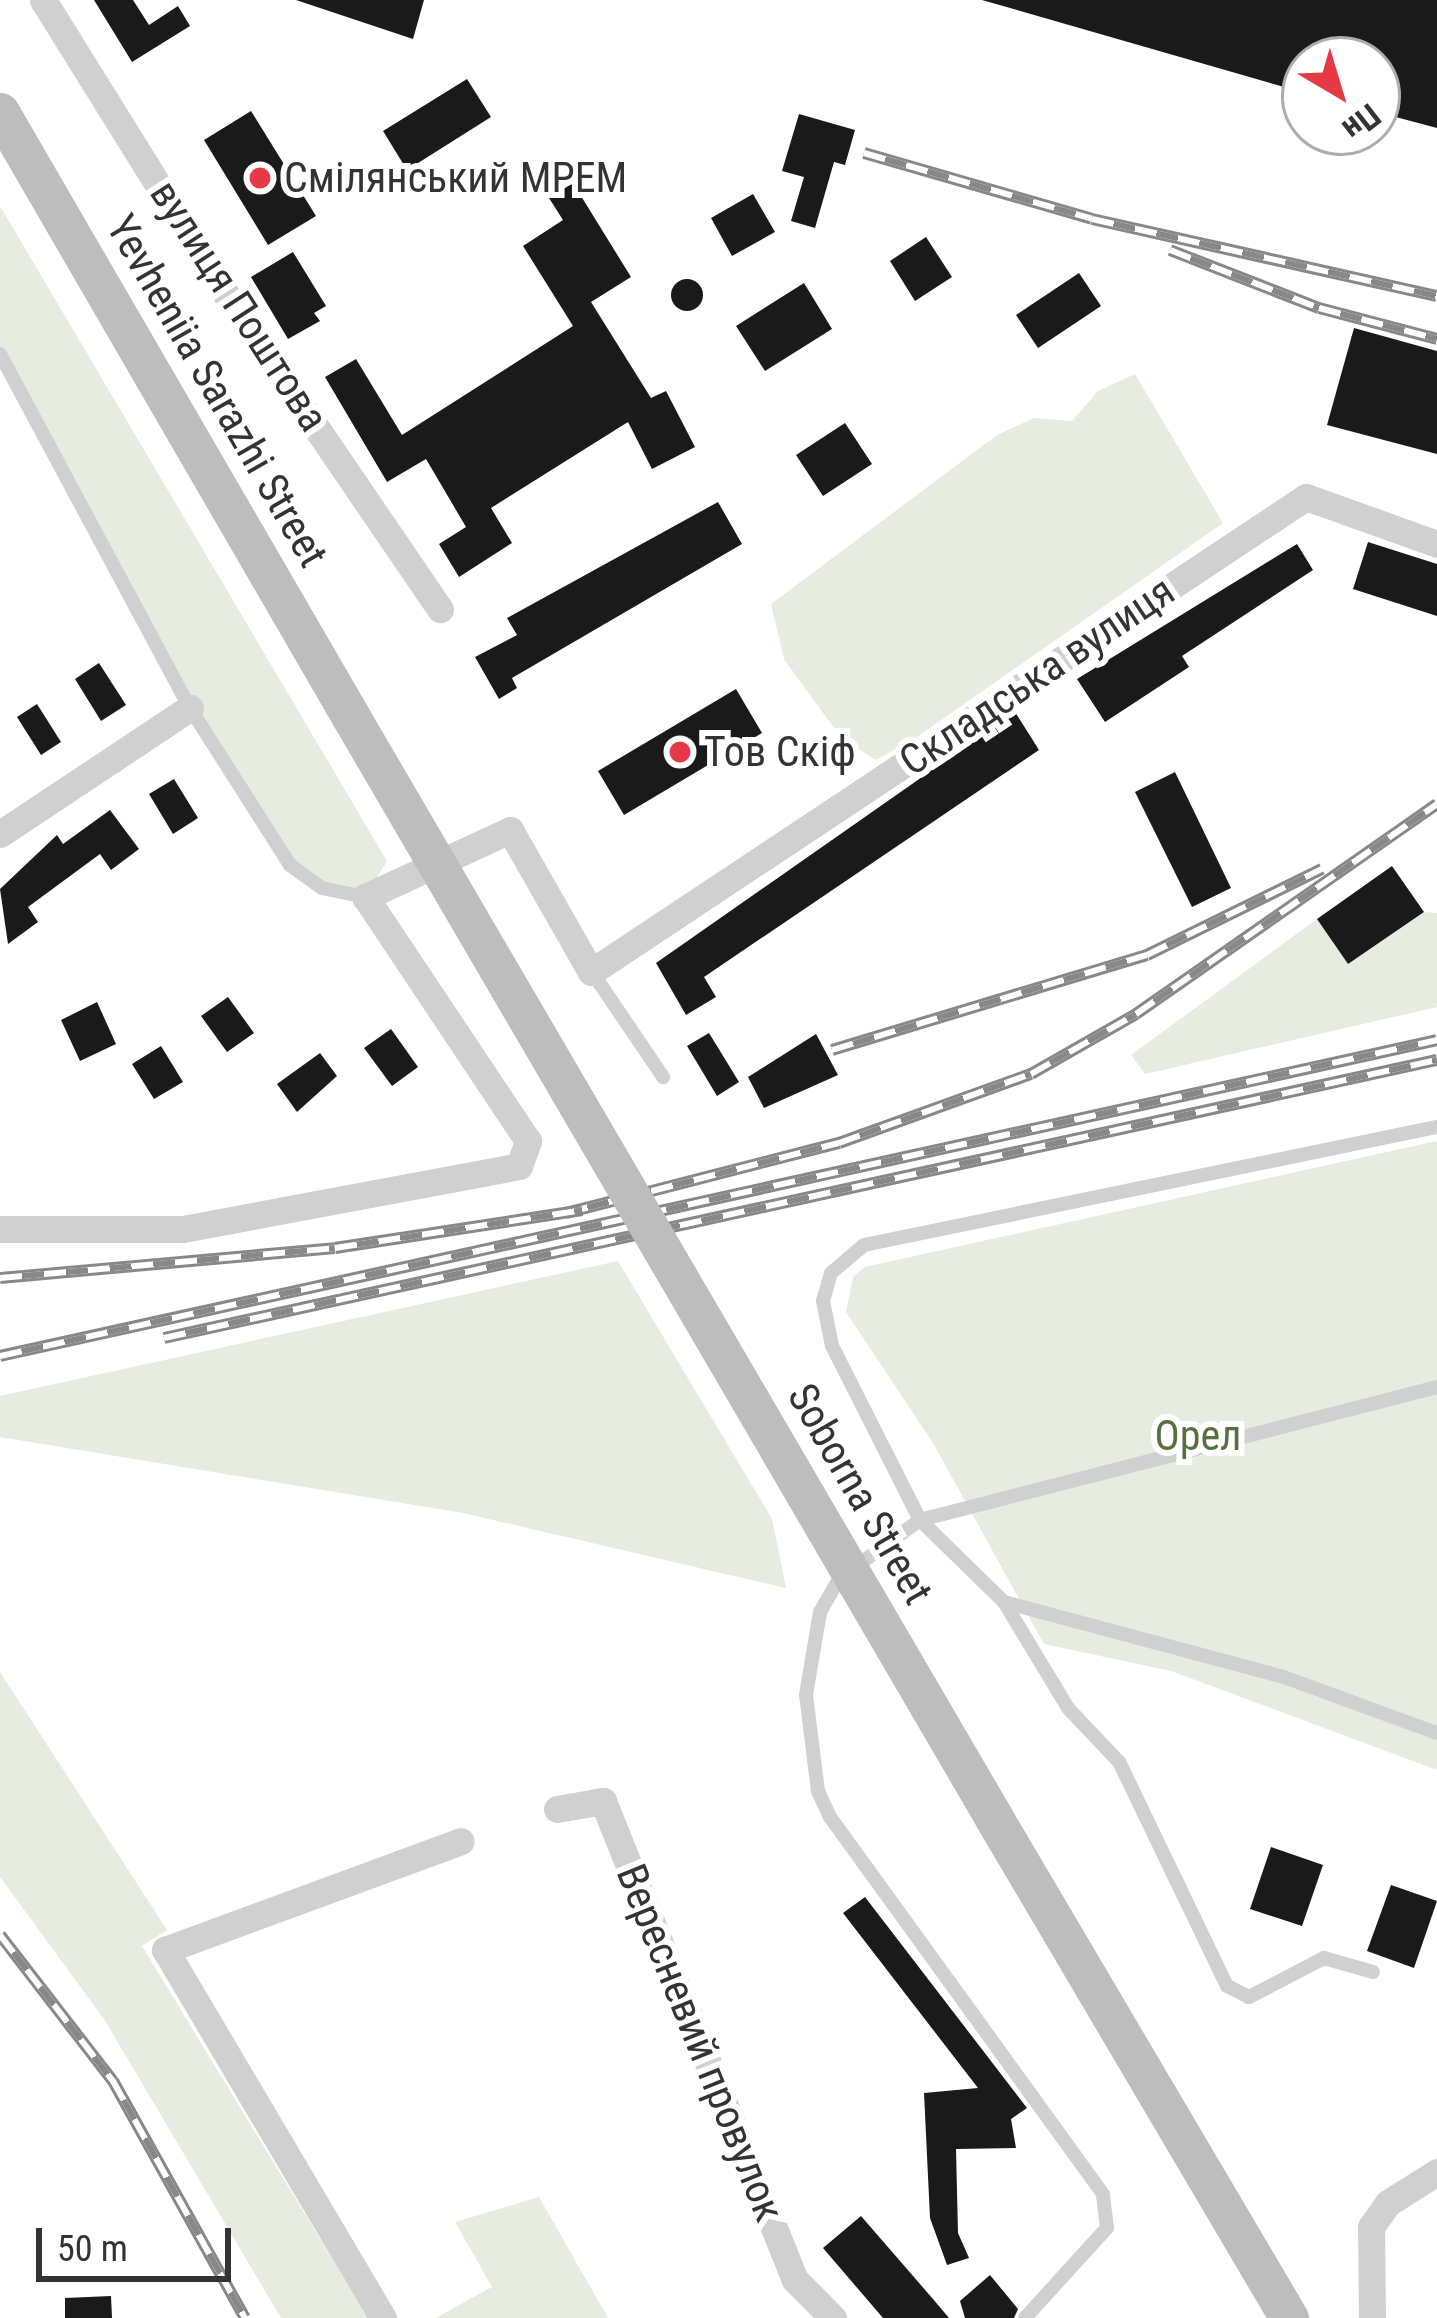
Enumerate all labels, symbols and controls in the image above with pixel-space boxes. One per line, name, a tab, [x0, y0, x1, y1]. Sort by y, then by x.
north arrow	[1281, 36, 1401, 156]
text: Пн	[1335, 96, 1388, 149]
place label: Смілянський МРЕМ	[284, 153, 627, 203]
marker: Смілянський МРЕМ	[247, 165, 273, 191]
street label: вулиця Поштова	[139, 171, 339, 441]
street label: Yevheniia Sarazhi Street	[96, 206, 338, 576]
street label: Складська вулиця	[890, 566, 1184, 786]
place label: Тов Скіф	[704, 727, 856, 777]
marker: Тов Скіф	[667, 739, 693, 765]
street label: Soborna Street	[777, 1375, 943, 1613]
park label: Орел	[1154, 1411, 1242, 1461]
street label: Вересневий провулок	[605, 1857, 795, 2229]
scale bar	[42, 2204, 237, 2278]
text: 50 m	[57, 2228, 128, 2270]

